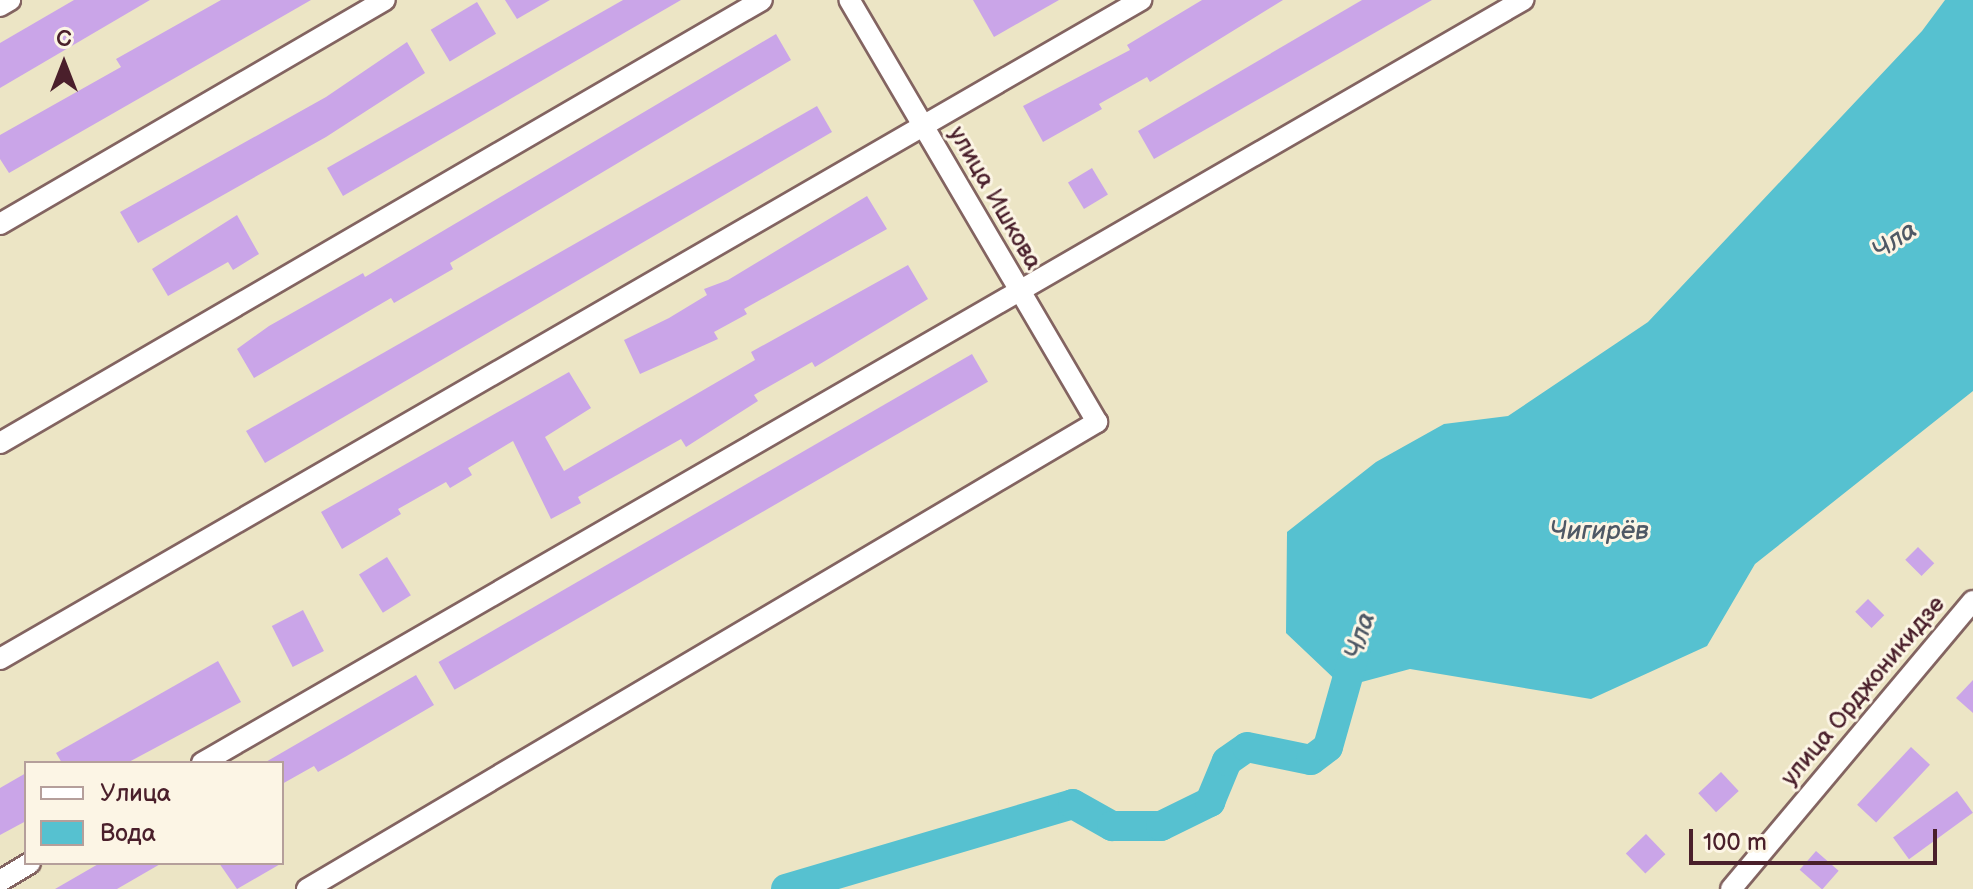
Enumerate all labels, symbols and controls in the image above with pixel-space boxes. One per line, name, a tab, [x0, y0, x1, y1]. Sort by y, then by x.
north arrow	[24, 24, 104, 104]
text: С	[56, 26, 72, 53]
street label: улица Ишкова	[942, 121, 1048, 275]
water label: Чла	[1867, 215, 1923, 267]
water label: Чигирёв	[1549, 516, 1649, 548]
street label: улица Орджоникидзе	[1775, 590, 1951, 792]
water label: Чла	[1339, 609, 1383, 663]
legend	[24, 761, 284, 865]
text: Улица	[100, 779, 171, 808]
scale bar	[1693, 813, 1941, 863]
text: Вода	[100, 819, 156, 848]
text: 100 m	[1703, 828, 1767, 857]

